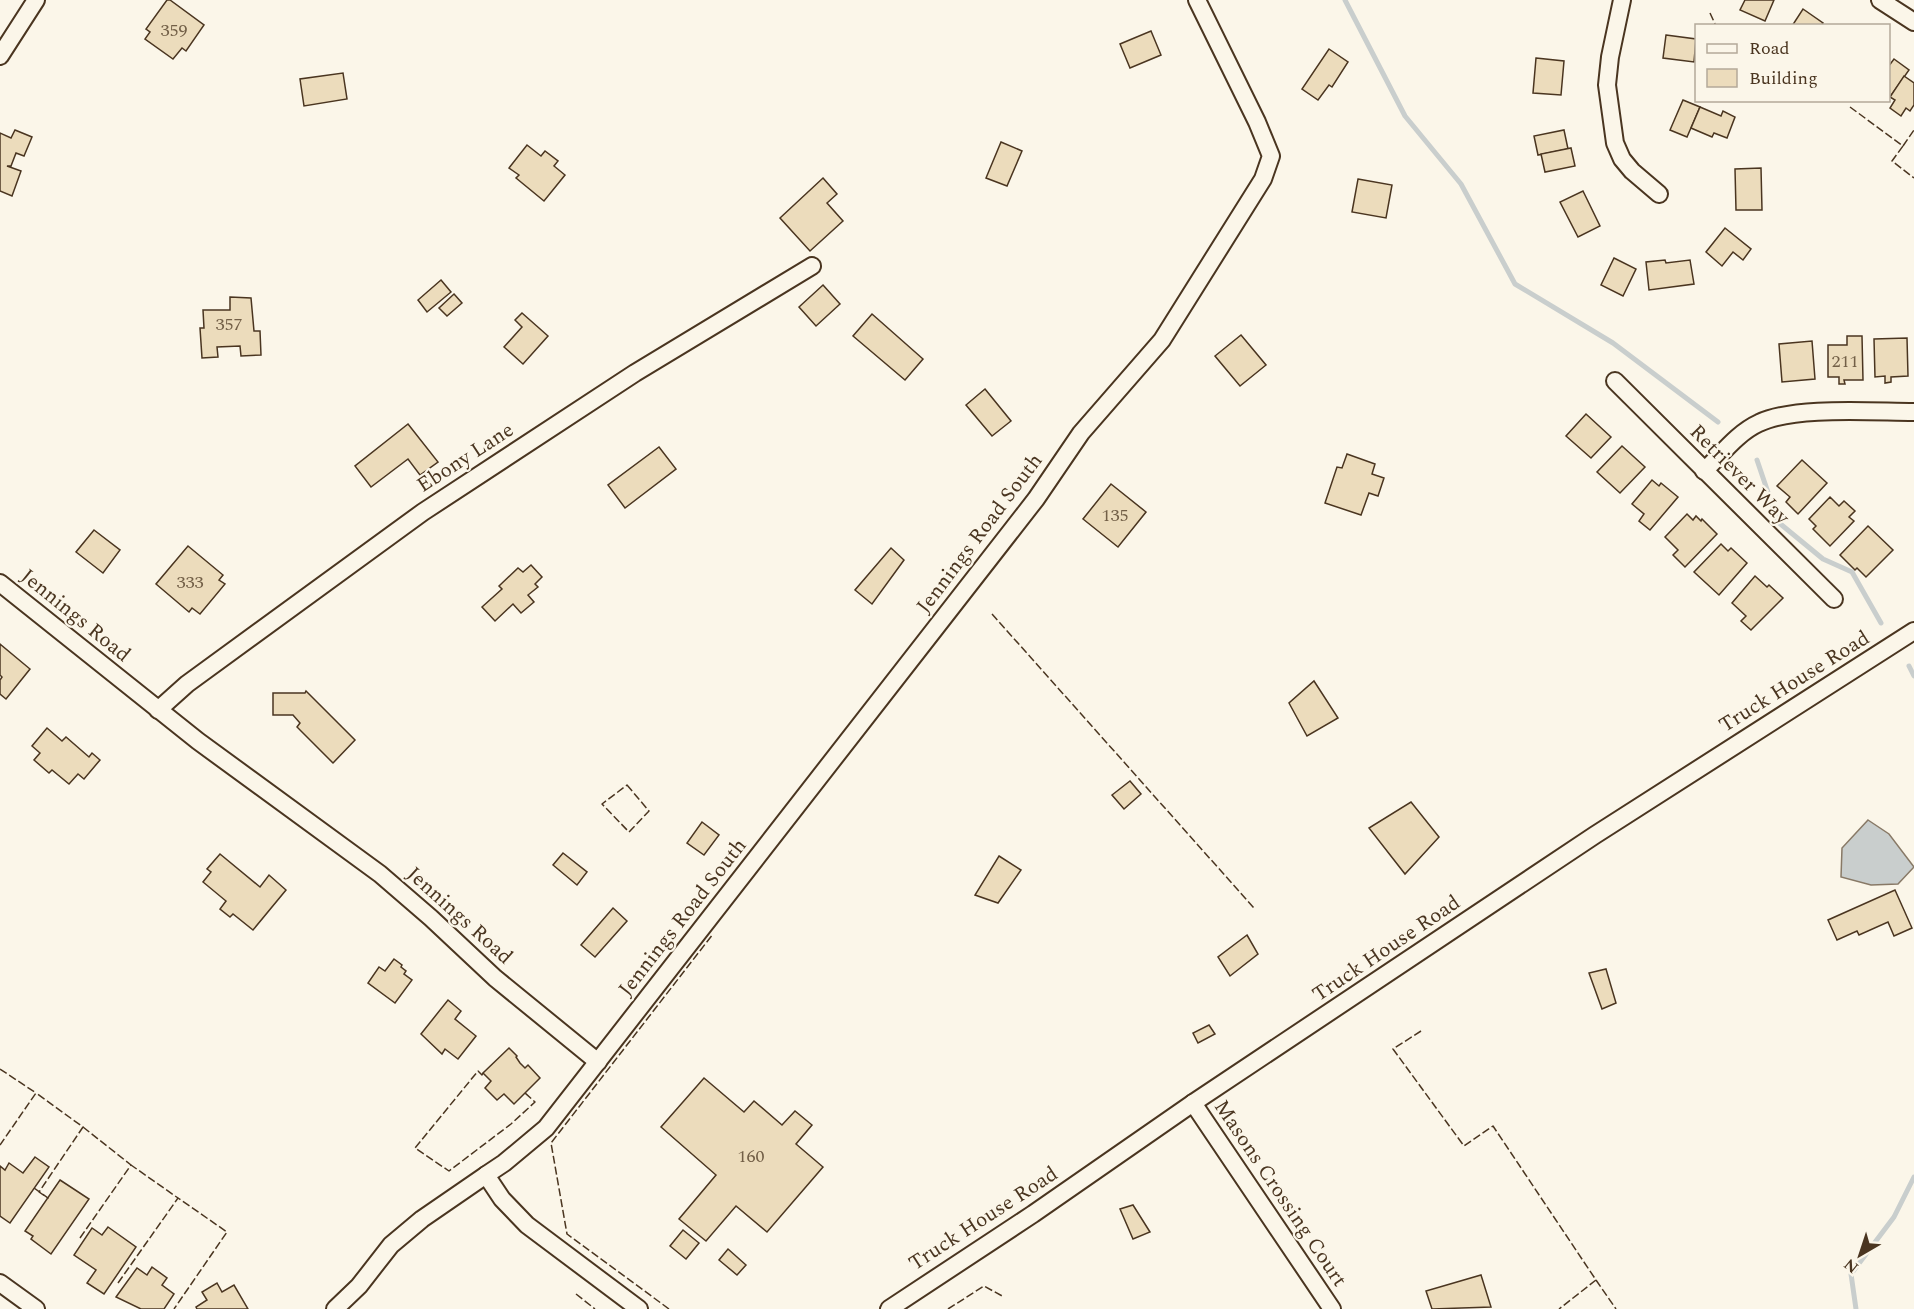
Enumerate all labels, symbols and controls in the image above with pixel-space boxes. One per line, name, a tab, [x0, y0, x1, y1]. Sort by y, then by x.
house number: 359	[161, 17, 188, 44]
legend	[1695, 24, 1890, 102]
text: Road	[1749, 35, 1790, 62]
text: Building	[1749, 65, 1818, 92]
house number: 357	[216, 311, 243, 338]
house number: 211	[1832, 348, 1859, 375]
street label: Ebony Lane	[411, 414, 520, 501]
street label: Retriever Way	[1682, 417, 1798, 533]
street label: Jennings Road South	[909, 447, 1051, 620]
house number: 135	[1102, 502, 1129, 529]
street label: Jennings Road	[13, 561, 137, 670]
house number: 333	[177, 569, 204, 596]
street label: Truck House Road	[1713, 623, 1876, 741]
street label: Jennings Road South	[611, 832, 755, 1004]
street label: Jennings Road	[399, 859, 520, 972]
street label: Truck House Road	[1306, 887, 1467, 1010]
street label: Masons Crossing Court	[1205, 1094, 1355, 1294]
house number: 160	[738, 1143, 765, 1170]
street label: Truck House Road	[902, 1158, 1065, 1279]
north arrow	[1830, 1225, 1890, 1285]
text: N	[1839, 1252, 1864, 1279]

